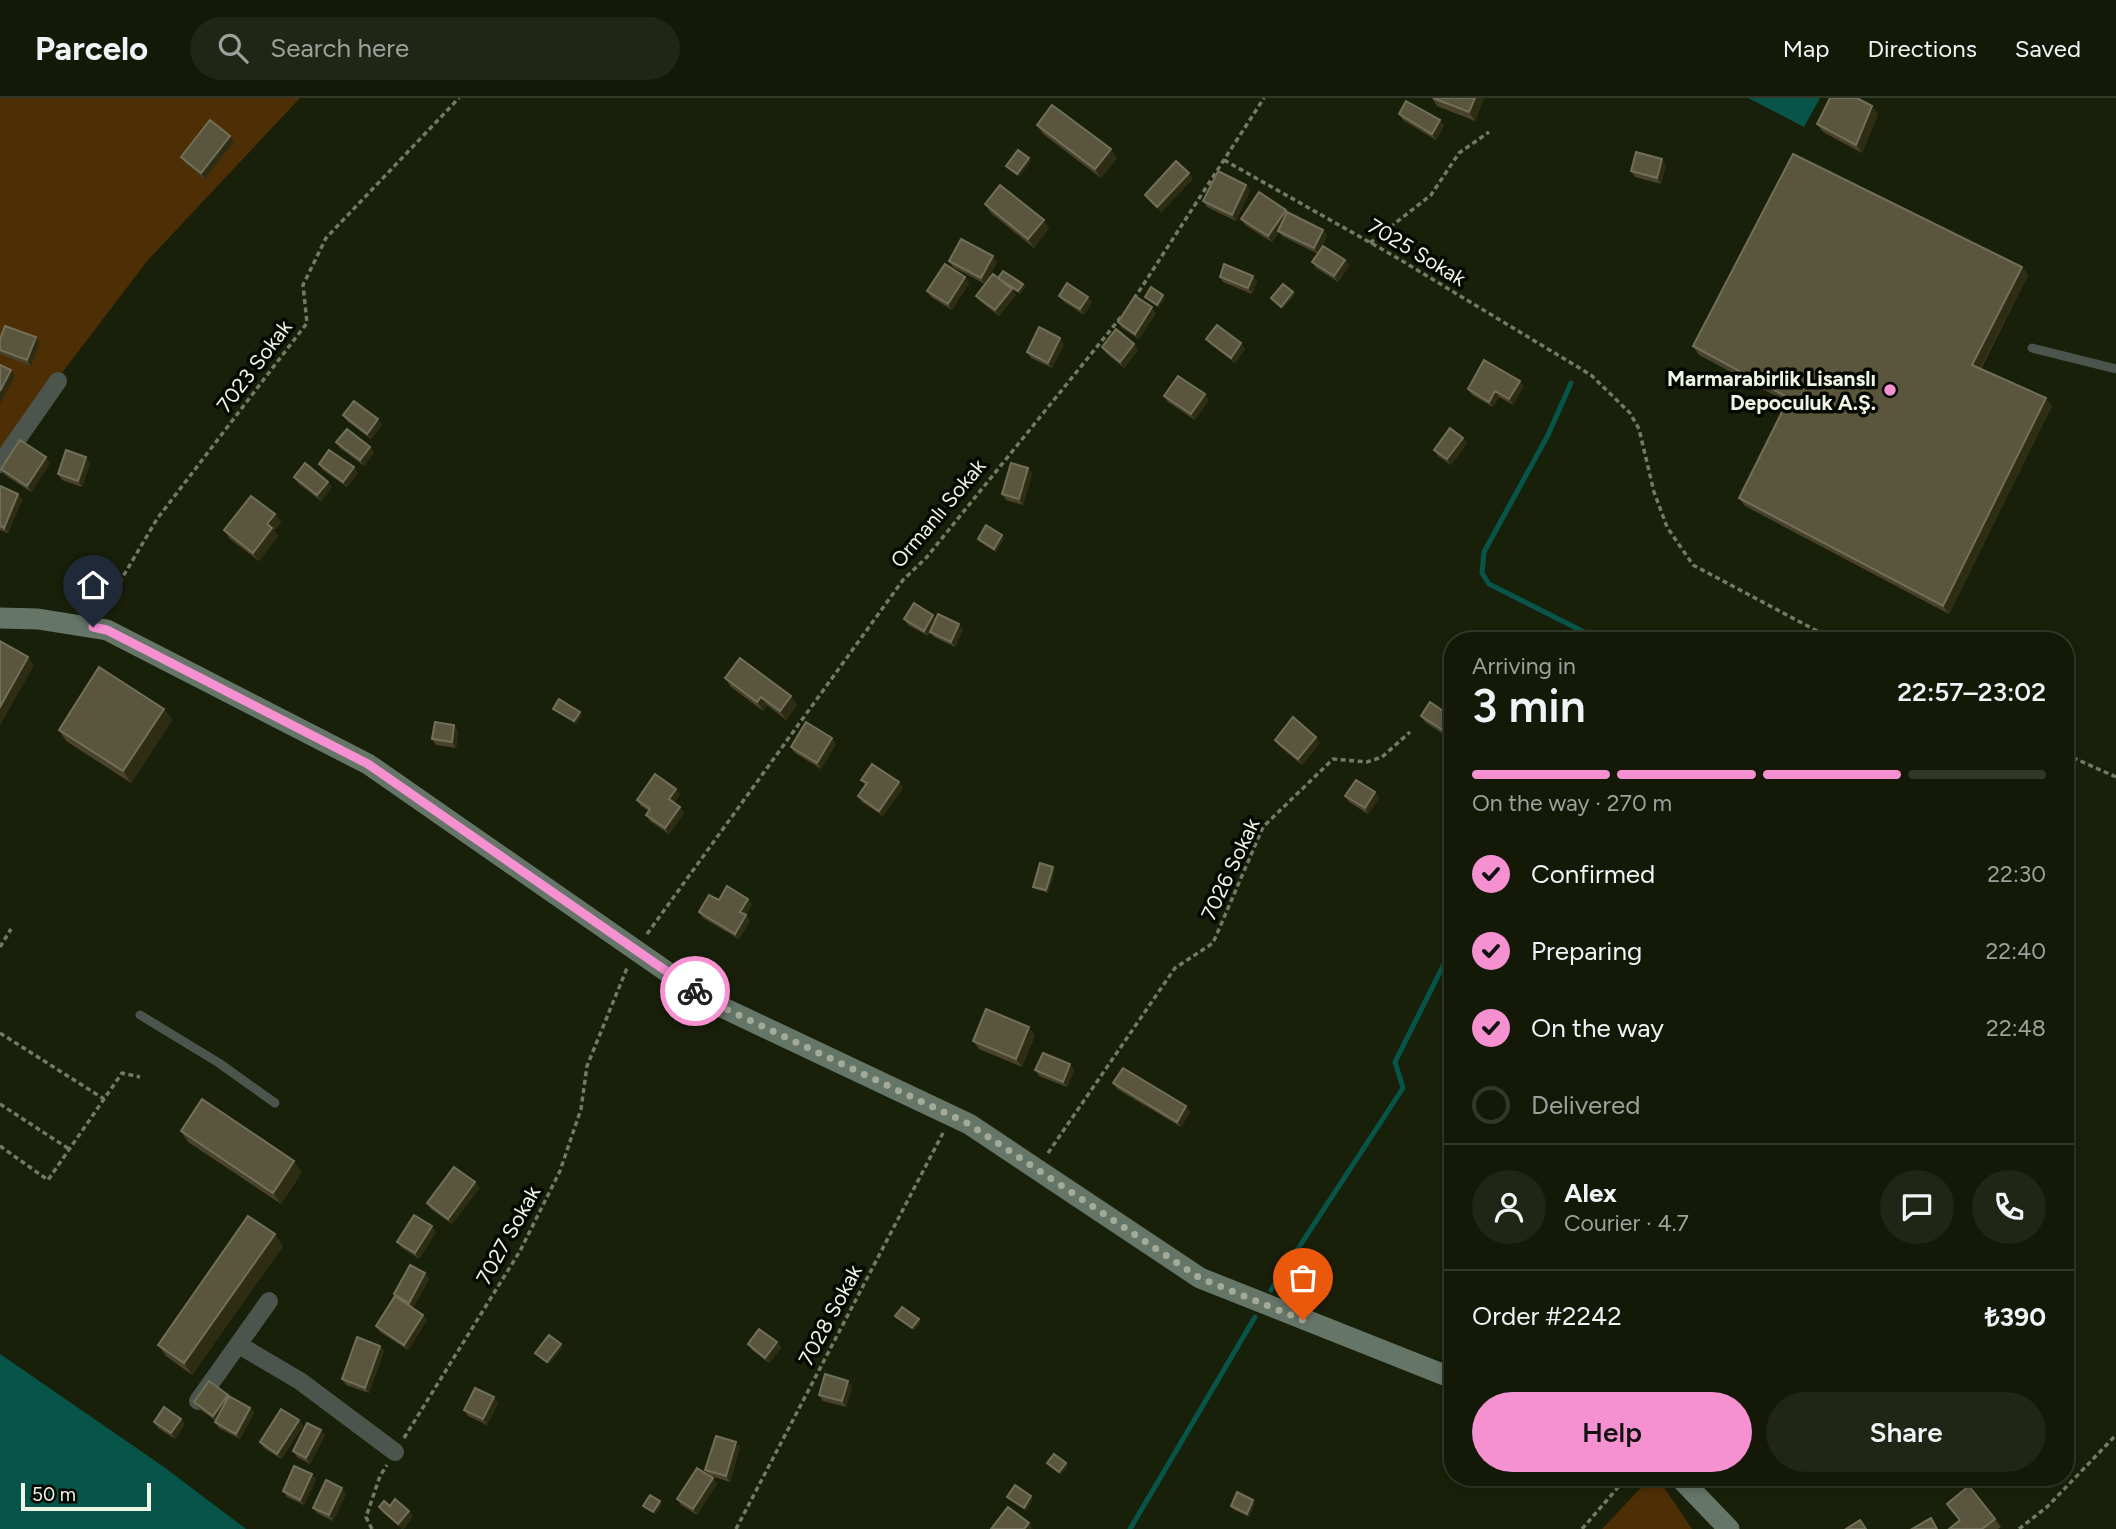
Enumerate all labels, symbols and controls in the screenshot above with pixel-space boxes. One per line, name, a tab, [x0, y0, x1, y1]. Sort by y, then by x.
search box	[190, 17, 680, 80]
text: Parcelo	[35, 29, 148, 68]
icon: search	[214, 29, 252, 67]
text: Search here	[270, 32, 409, 64]
text: Map	[1783, 34, 1829, 63]
text: Directions	[1867, 34, 1977, 63]
text: Saved	[2015, 34, 2081, 63]
street label: 7025 Sokak	[1364, 213, 1471, 291]
street label: 7023 Sokak	[211, 314, 297, 417]
place label: Marmarabirlik Lisanslı Depoculuk A.Ş.	[1667, 366, 1876, 415]
marker: Marmarabirlik Lisanslı Depoculuk A.Ş.	[1882, 382, 1898, 398]
street label: Ormanlı Sokak	[885, 453, 991, 572]
pin	[63, 555, 123, 627]
icon: home	[74, 566, 112, 604]
text: Arriving in	[1472, 652, 1576, 680]
text: 22:57–23:02	[1897, 676, 2046, 708]
text: 3 min	[1472, 678, 1586, 734]
text: On the way · 270 m	[1472, 789, 1672, 817]
street label: 7026 Sokak	[1196, 813, 1265, 924]
icon: check	[1472, 855, 1510, 893]
text: Confirmed	[1531, 858, 1655, 890]
text: 22:30	[1987, 860, 2046, 888]
icon: check	[1472, 932, 1510, 970]
text: Preparing	[1531, 935, 1642, 967]
text: 22:40	[1985, 937, 2046, 965]
courier	[660, 956, 730, 1026]
icon: bike	[676, 972, 714, 1010]
icon: check	[1472, 1009, 1510, 1047]
text: On the way	[1531, 1012, 1664, 1044]
text: 22:48	[1986, 1014, 2046, 1042]
text: Delivered	[1531, 1089, 1640, 1121]
button: person	[1472, 1170, 1546, 1244]
button: chat	[1880, 1170, 1954, 1244]
button: phone	[1972, 1170, 2046, 1244]
text: Alex	[1564, 1177, 1617, 1209]
street label: 7027 Sokak	[471, 1181, 546, 1289]
text: Courier · 4.7	[1564, 1209, 1689, 1237]
pin	[1273, 1248, 1333, 1320]
icon: bag	[1284, 1259, 1322, 1297]
street label: 7028 Sokak	[793, 1260, 867, 1370]
text: Order #2242	[1472, 1300, 1622, 1332]
text: ₺390	[1985, 1301, 2046, 1333]
button: Help	[1472, 1392, 1752, 1472]
button: Share	[1766, 1392, 2046, 1472]
scale bar	[21, 1480, 150, 1512]
text: 50 m	[32, 1483, 76, 1506]

